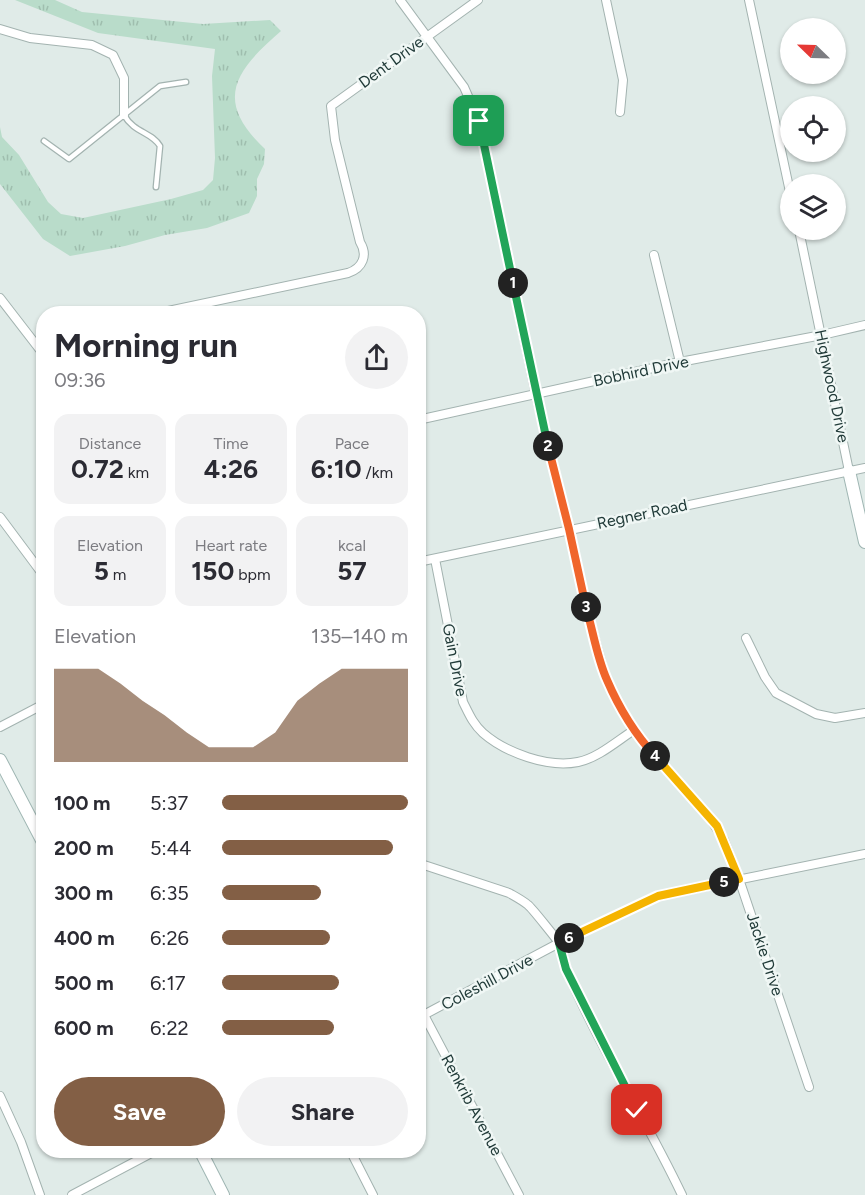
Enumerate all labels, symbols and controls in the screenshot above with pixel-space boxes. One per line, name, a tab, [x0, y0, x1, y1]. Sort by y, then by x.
north arrow	[780, 18, 846, 84]
map controls	[780, 18, 846, 240]
street label: Dent Drive	[355, 32, 427, 92]
pin	[453, 95, 504, 146]
button: locate	[780, 96, 846, 162]
icon: arrive	[462, 104, 495, 137]
button: layers	[780, 174, 846, 240]
pin: 1	[498, 268, 528, 298]
text: 1	[510, 273, 516, 292]
text: Morning run	[54, 326, 238, 365]
button: share	[345, 326, 408, 389]
street label: Highwood Drive	[811, 328, 853, 445]
street label: Bobhird Drive	[592, 352, 691, 390]
text: 09:36	[54, 368, 105, 392]
pin: 2	[533, 431, 563, 461]
text: Distance	[79, 434, 141, 453]
text: Time	[214, 434, 248, 453]
text: Pace	[335, 434, 369, 453]
text: 2	[543, 436, 553, 455]
text: 0.72	[71, 453, 124, 485]
text: 4:26	[204, 453, 258, 485]
text: 6:10	[311, 453, 362, 485]
text: km	[124, 463, 149, 482]
text: /km	[362, 463, 393, 482]
street label: Regner Road	[595, 495, 689, 533]
text: Elevation	[77, 536, 143, 555]
text: Heart rate	[195, 536, 267, 555]
text: kcal	[338, 536, 366, 555]
text: 5	[94, 555, 109, 587]
text: 150	[191, 555, 234, 587]
text: 57	[337, 555, 367, 587]
text: m	[109, 565, 126, 584]
text: bpm	[234, 565, 271, 584]
pin: 3	[571, 592, 601, 622]
text: 3	[582, 597, 590, 616]
street label: Gain Drive	[439, 622, 471, 698]
text: Elevation	[54, 624, 136, 648]
text: 135–140 m	[311, 624, 408, 648]
pin: 4	[640, 741, 670, 771]
text: 4	[650, 746, 660, 765]
text: 100 m	[54, 791, 111, 815]
text: 5:37	[150, 791, 188, 815]
text: 200 m	[54, 836, 114, 860]
text: 5:44	[150, 836, 191, 860]
pin: 5	[709, 867, 739, 897]
text: 5	[719, 872, 729, 891]
text: 300 m	[54, 881, 113, 905]
text: 6:35	[150, 881, 189, 905]
street label: Jackie Drive	[743, 910, 787, 998]
pin: 6	[554, 923, 584, 953]
text: 400 m	[54, 926, 115, 950]
text: 6:26	[150, 926, 189, 950]
text: 6	[564, 928, 574, 947]
street label: Coleshill Drive	[438, 950, 536, 1014]
text: 500 m	[54, 971, 114, 995]
text: 6:17	[150, 971, 185, 995]
text: 600 m	[54, 1016, 114, 1040]
text: 6:22	[150, 1016, 189, 1040]
street label: Renkrib Avenue	[437, 1051, 507, 1159]
button: Save	[54, 1077, 225, 1146]
button: Share	[237, 1077, 408, 1146]
pin	[611, 1084, 662, 1135]
icon: check	[620, 1093, 653, 1126]

